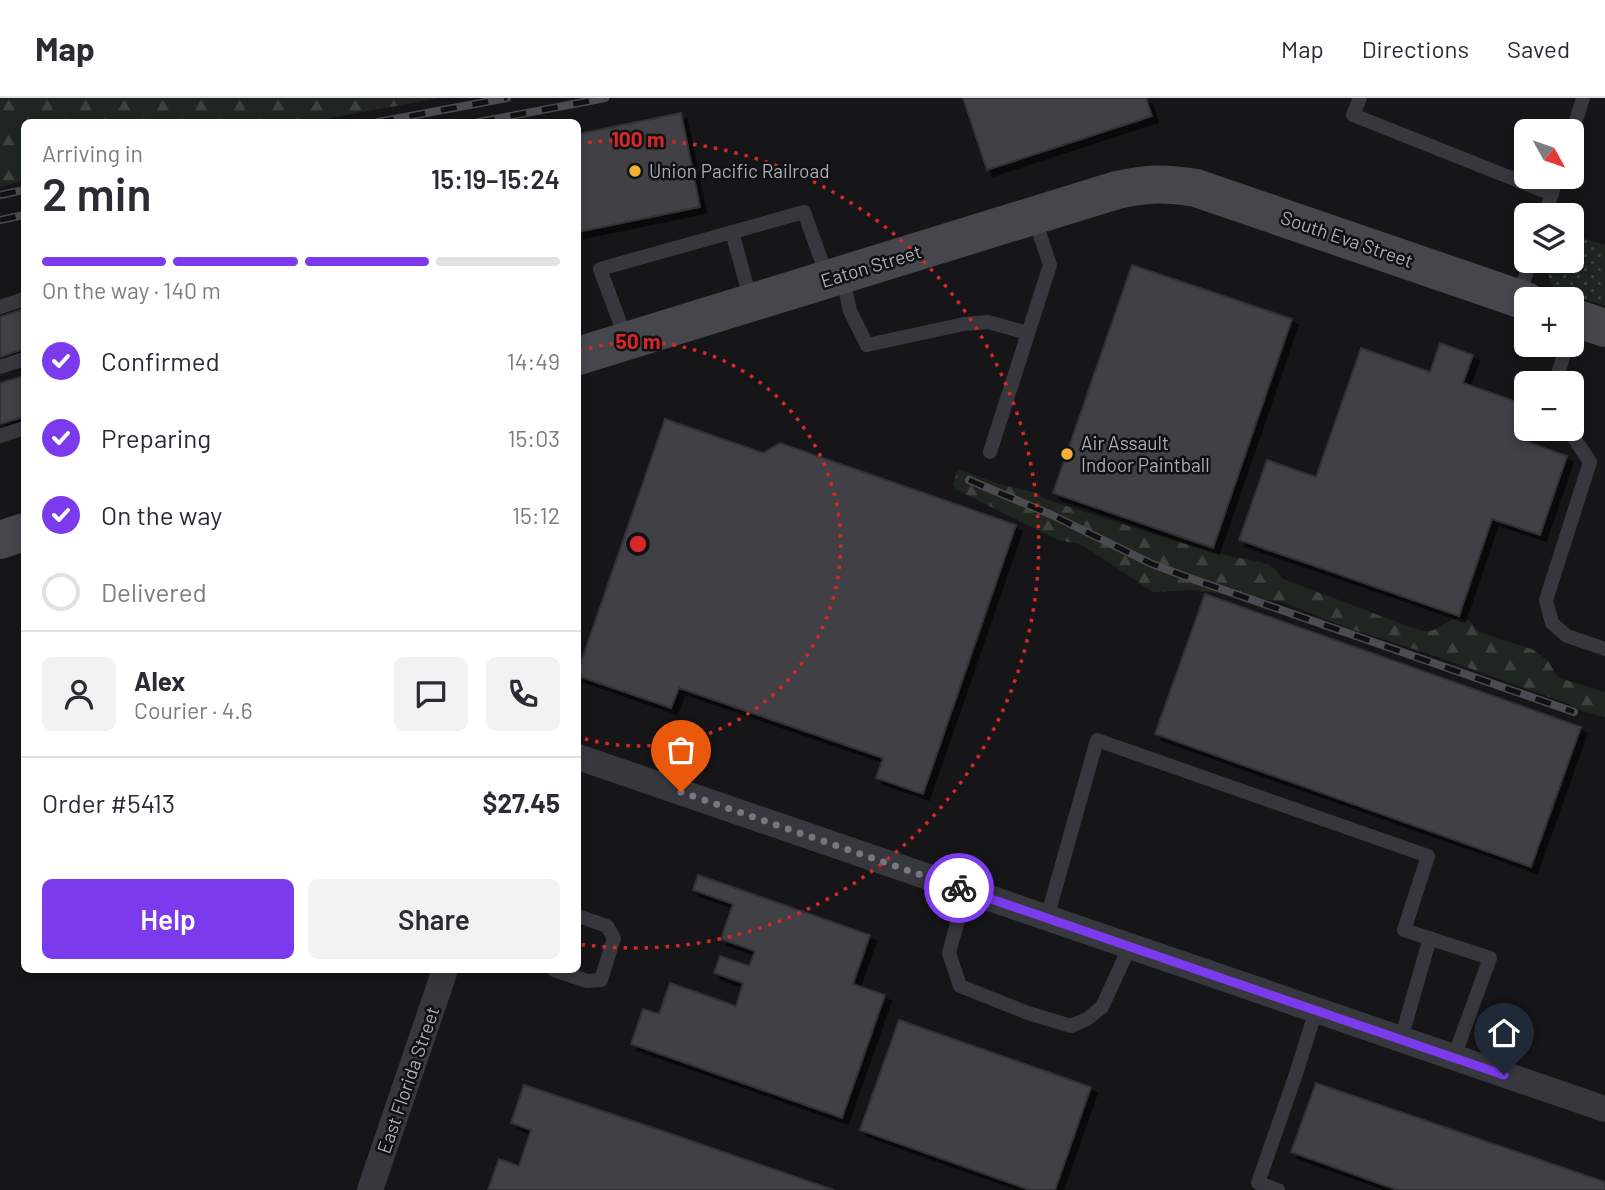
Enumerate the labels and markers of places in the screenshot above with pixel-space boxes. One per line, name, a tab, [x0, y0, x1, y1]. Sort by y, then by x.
place label: Union Pacific Railroad	[649, 159, 830, 182]
marker: Union Pacific Railroad	[627, 163, 643, 179]
place label: Air Assault Indoor Paintball	[1081, 431, 1210, 476]
marker: Air Assault Indoor Paintball	[1059, 446, 1075, 462]
centre of rings	[626, 532, 650, 556]
pin	[651, 720, 711, 792]
pin	[1474, 1003, 1534, 1075]

